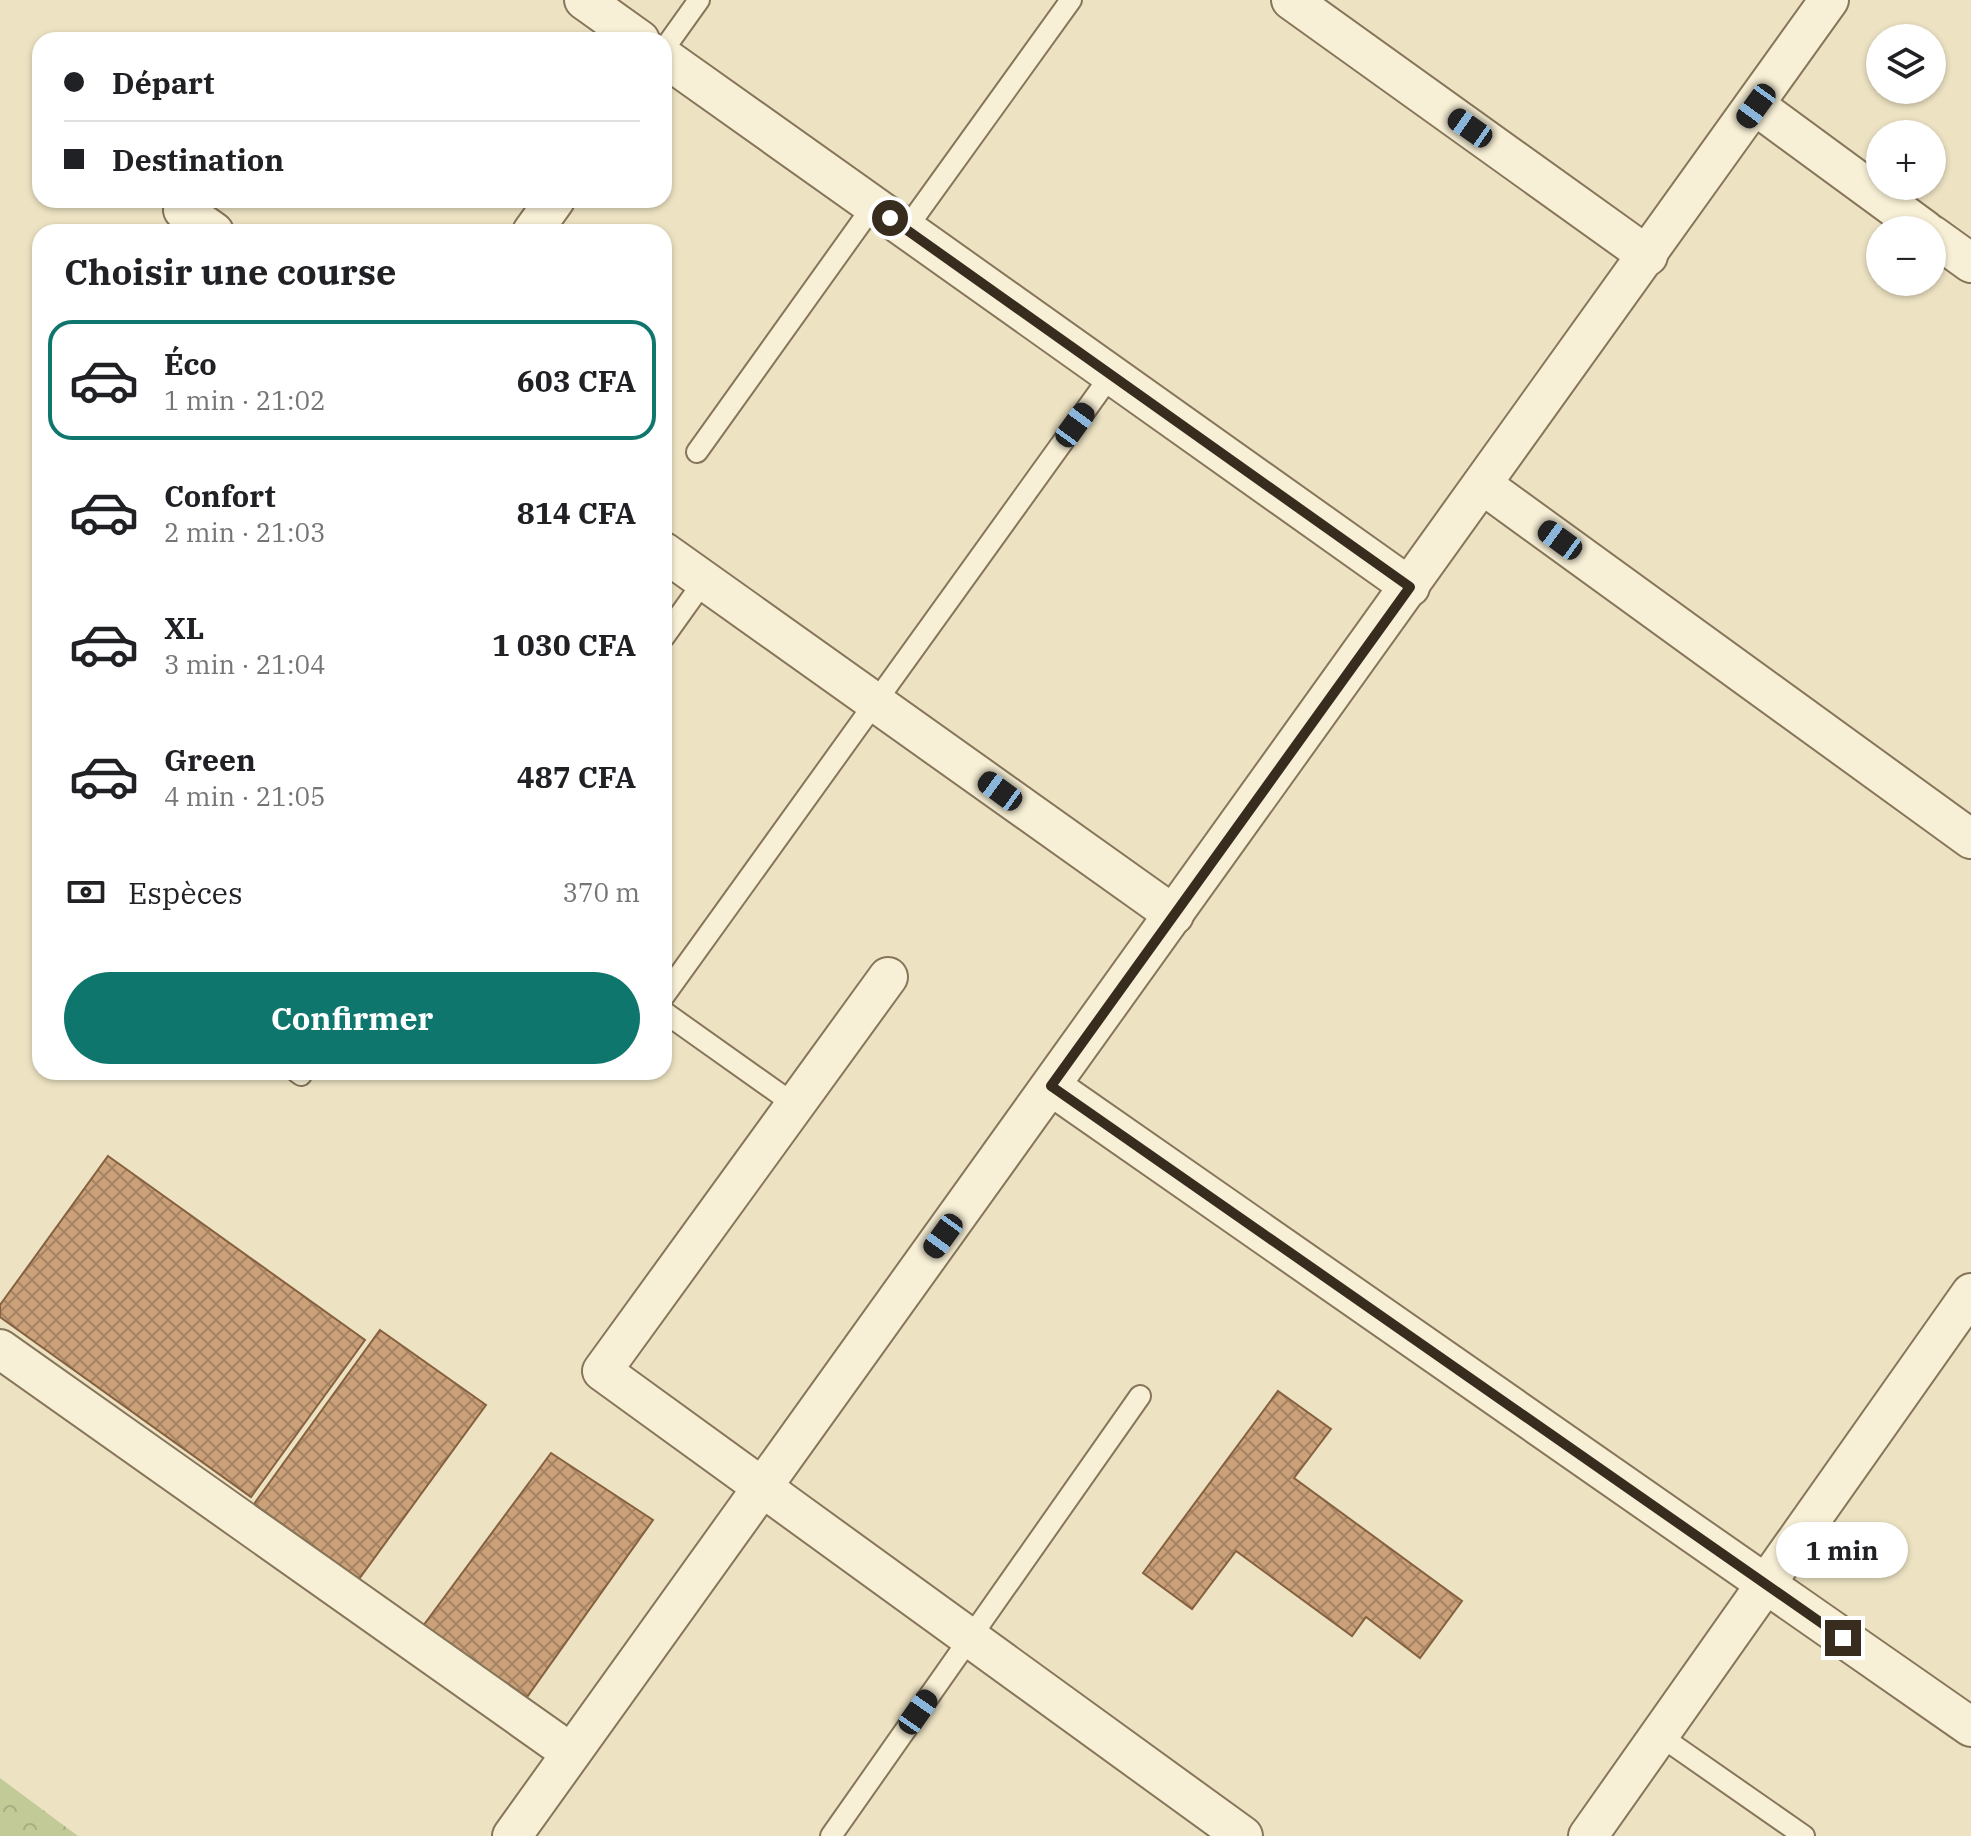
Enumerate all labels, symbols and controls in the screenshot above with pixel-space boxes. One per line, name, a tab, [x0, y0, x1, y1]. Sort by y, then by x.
map controls	[1866, 24, 1946, 296]
button: layers	[1866, 24, 1946, 104]
text: Départ	[112, 63, 214, 102]
car	[1732, 80, 1780, 132]
car	[1443, 104, 1497, 152]
button: +	[1866, 120, 1946, 200]
text: Destination	[112, 140, 284, 179]
route start	[872, 200, 908, 236]
button: −	[1866, 216, 1946, 296]
text: Choisir une course	[64, 248, 396, 295]
icon: car	[68, 344, 140, 416]
text: Éco	[164, 344, 217, 383]
text: 603 CFA	[517, 361, 636, 400]
text: 1 min · 21:02	[164, 383, 326, 417]
car	[1051, 399, 1099, 451]
icon: car	[68, 476, 140, 548]
text: Confort	[164, 476, 276, 515]
text: 814 CFA	[517, 493, 636, 532]
text: 2 min · 21:03	[164, 515, 326, 549]
car	[1534, 516, 1586, 564]
icon: car	[68, 608, 140, 680]
text: XL	[164, 608, 204, 647]
text: 1 030 CFA	[492, 625, 636, 664]
text: 3 min · 21:04	[164, 647, 326, 681]
icon: car	[68, 740, 140, 812]
text: Green	[164, 740, 256, 779]
text: 487 CFA	[517, 757, 636, 796]
car	[974, 767, 1026, 815]
text: 4 min · 21:05	[164, 779, 326, 813]
icon: cash	[64, 870, 108, 914]
text: Espèces	[128, 873, 243, 912]
text: 370 m	[562, 875, 640, 909]
button: Confirmer	[64, 972, 640, 1064]
car	[919, 1210, 967, 1262]
callout: 1 min	[1777, 1522, 1909, 1578]
text: 1 min	[1806, 1533, 1878, 1567]
route end	[1825, 1620, 1861, 1656]
car	[894, 1685, 942, 1739]

